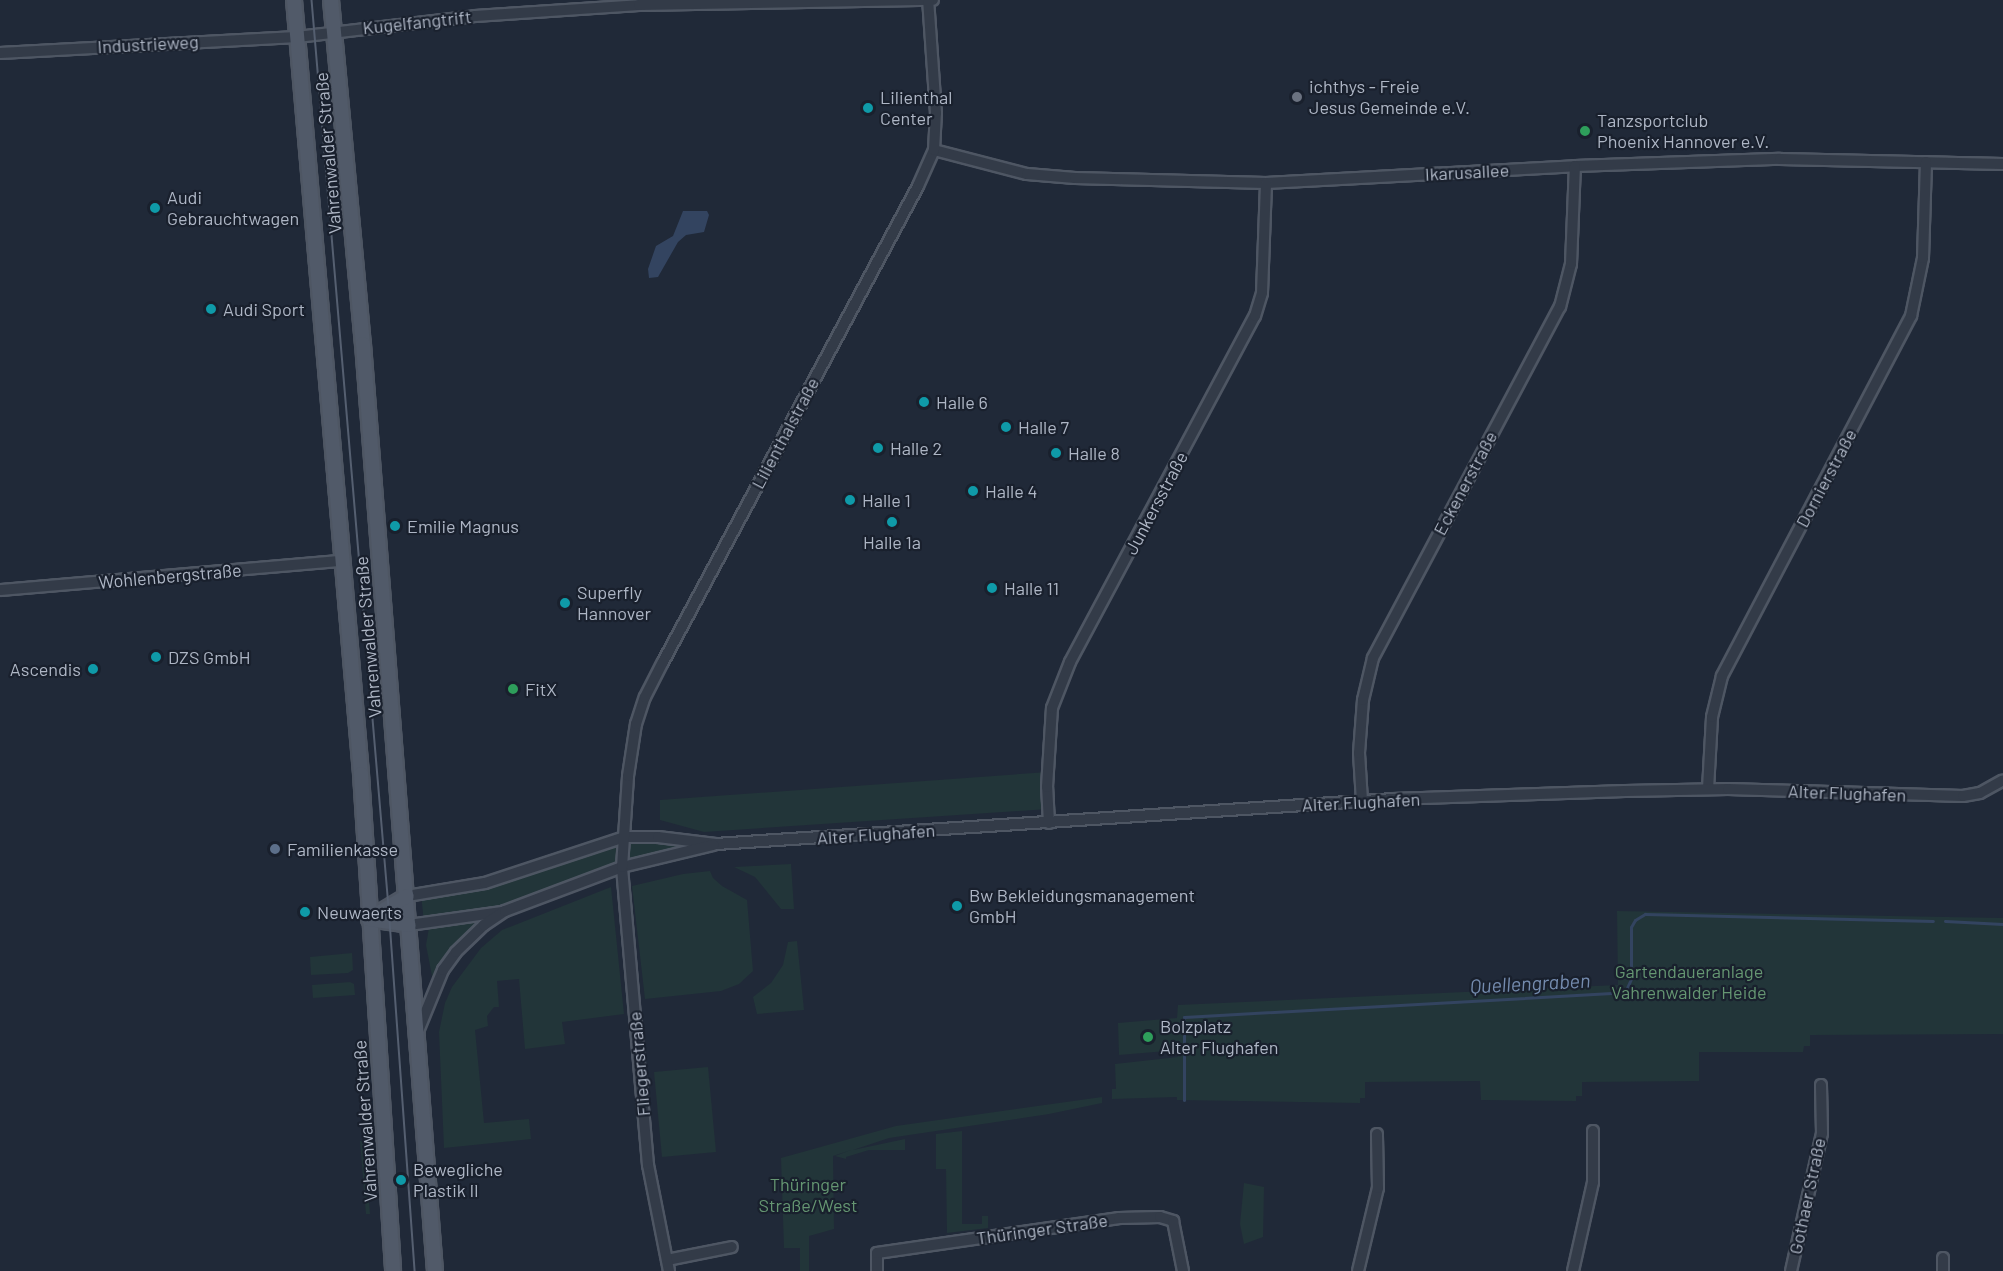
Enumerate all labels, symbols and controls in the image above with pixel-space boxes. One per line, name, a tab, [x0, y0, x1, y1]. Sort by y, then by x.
street label: Kugelfangtrift	[362, 6, 472, 38]
street label: Industrieweg	[97, 31, 199, 57]
street label: Vahrenwalder Straße	[310, 71, 346, 235]
place label: ichthys - Freie Jesus Gemeinde e.V.	[1309, 76, 1470, 118]
place label: Lilienthal Center	[880, 87, 952, 130]
marker: ichthys - Freie Jesus Gemeinde e.V.	[1290, 90, 1304, 104]
marker: Lilienthal Center	[861, 101, 875, 115]
place label: Tanzsportclub Phoenix Hannover e.V.	[1597, 110, 1769, 152]
marker: Tanzsportclub Phoenix Hannover e.V.	[1578, 124, 1592, 138]
street label: Ikarusallee	[1424, 159, 1510, 185]
place label: Audi Gebrauchtwagen	[167, 187, 299, 230]
marker: Audi Gebrauchtwagen	[148, 201, 162, 215]
place label: Audi Sport	[223, 298, 305, 320]
marker: Audi Sport	[204, 302, 218, 316]
street label: Lilienthalstraße	[747, 374, 823, 492]
place label: Halle 6	[936, 391, 988, 413]
marker: Halle 6	[917, 395, 931, 409]
place label: Halle 7	[1018, 416, 1069, 438]
marker: Halle 7	[999, 420, 1013, 434]
street label: Dornierstraße	[1791, 425, 1861, 531]
street label: Eckenerstraße	[1429, 427, 1501, 539]
place label: Halle 2	[890, 437, 942, 459]
marker: Halle 2	[871, 441, 885, 455]
place label: Halle 8	[1068, 442, 1120, 464]
marker: Halle 8	[1049, 446, 1063, 460]
street label: Junkersstraße	[1120, 448, 1192, 558]
place label: Halle 4	[985, 480, 1037, 502]
marker: Halle 4	[966, 484, 980, 498]
place label: Halle 1	[862, 489, 911, 511]
marker: Halle 1	[843, 493, 857, 507]
place label: Emilie Magnus	[407, 515, 519, 537]
marker: Halle 1a	[885, 515, 899, 529]
marker: Emilie Magnus	[388, 519, 402, 533]
place label: Halle 1a	[863, 531, 921, 553]
street label: Vahrenwalder Straße	[350, 555, 386, 719]
street label: Wohlenbergstraße	[98, 559, 242, 593]
place label: Halle 11	[1004, 577, 1059, 599]
marker: Halle 11	[985, 581, 999, 595]
place label: Superfly Hannover	[577, 582, 651, 624]
marker: Superfly Hannover	[558, 596, 572, 610]
place label: DZS GmbH	[168, 646, 251, 668]
marker: DZS GmbH	[149, 650, 163, 664]
place label: Ascendis	[10, 658, 81, 680]
marker: Ascendis	[86, 662, 100, 676]
place label: FitX	[525, 678, 557, 700]
marker: FitX	[506, 682, 520, 696]
street label: Alter Flughafen	[1787, 780, 1907, 806]
street label: Alter Flughafen	[1301, 788, 1421, 816]
street label: Alter Flughafen	[816, 819, 936, 849]
place label: Familienkasse	[287, 838, 398, 860]
marker: Familienkasse	[268, 842, 282, 856]
place label: Bw Bekleidungsmanagement GmbH	[969, 885, 1195, 928]
marker: Bw Bekleidungsmanagement GmbH	[950, 899, 964, 913]
place label: Neuwaerts	[317, 901, 402, 923]
marker: Neuwaerts	[298, 905, 312, 919]
park label: Gartendaueranlage Vahrenwalder Heide	[1611, 961, 1767, 1004]
water label: Quellengraben	[1469, 968, 1591, 998]
street label: Fliegerstraße	[624, 1011, 654, 1117]
place label: Bolzplatz Alter Flughafen	[1160, 1016, 1278, 1058]
marker: Bolzplatz Alter Flughafen	[1141, 1030, 1155, 1044]
street label: Vahrenwalder Straße	[349, 1039, 381, 1203]
street label: Gothaer Straße	[1784, 1136, 1830, 1256]
place label: Bewegliche Plastik II	[413, 1159, 503, 1202]
marker: Bewegliche Plastik II	[394, 1173, 408, 1187]
park label: Thüringer Straße/West	[758, 1174, 858, 1216]
street label: Thüringer Straße	[975, 1209, 1109, 1249]

